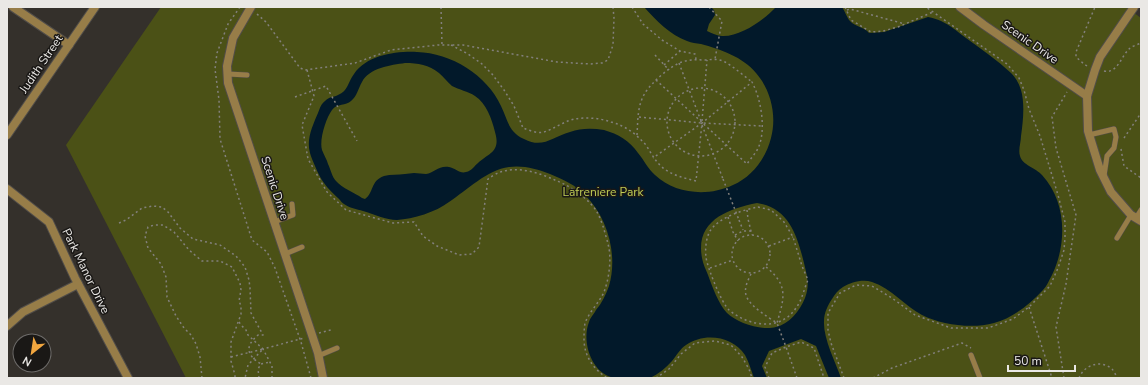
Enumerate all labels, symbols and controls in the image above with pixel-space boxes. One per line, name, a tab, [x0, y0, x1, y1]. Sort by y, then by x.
street label: Scenic Drive	[998, 17, 1062, 67]
street label: Judith Street	[15, 31, 67, 97]
street label: Scenic Drive	[257, 154, 293, 222]
park label: Lafreniere Park	[562, 184, 645, 200]
street label: Park Manor Drive	[58, 226, 114, 316]
north arrow	[12, 333, 52, 373]
scale bar	[1008, 347, 1075, 373]
text: N	[20, 353, 35, 370]
text: 50 m	[1014, 353, 1042, 369]

